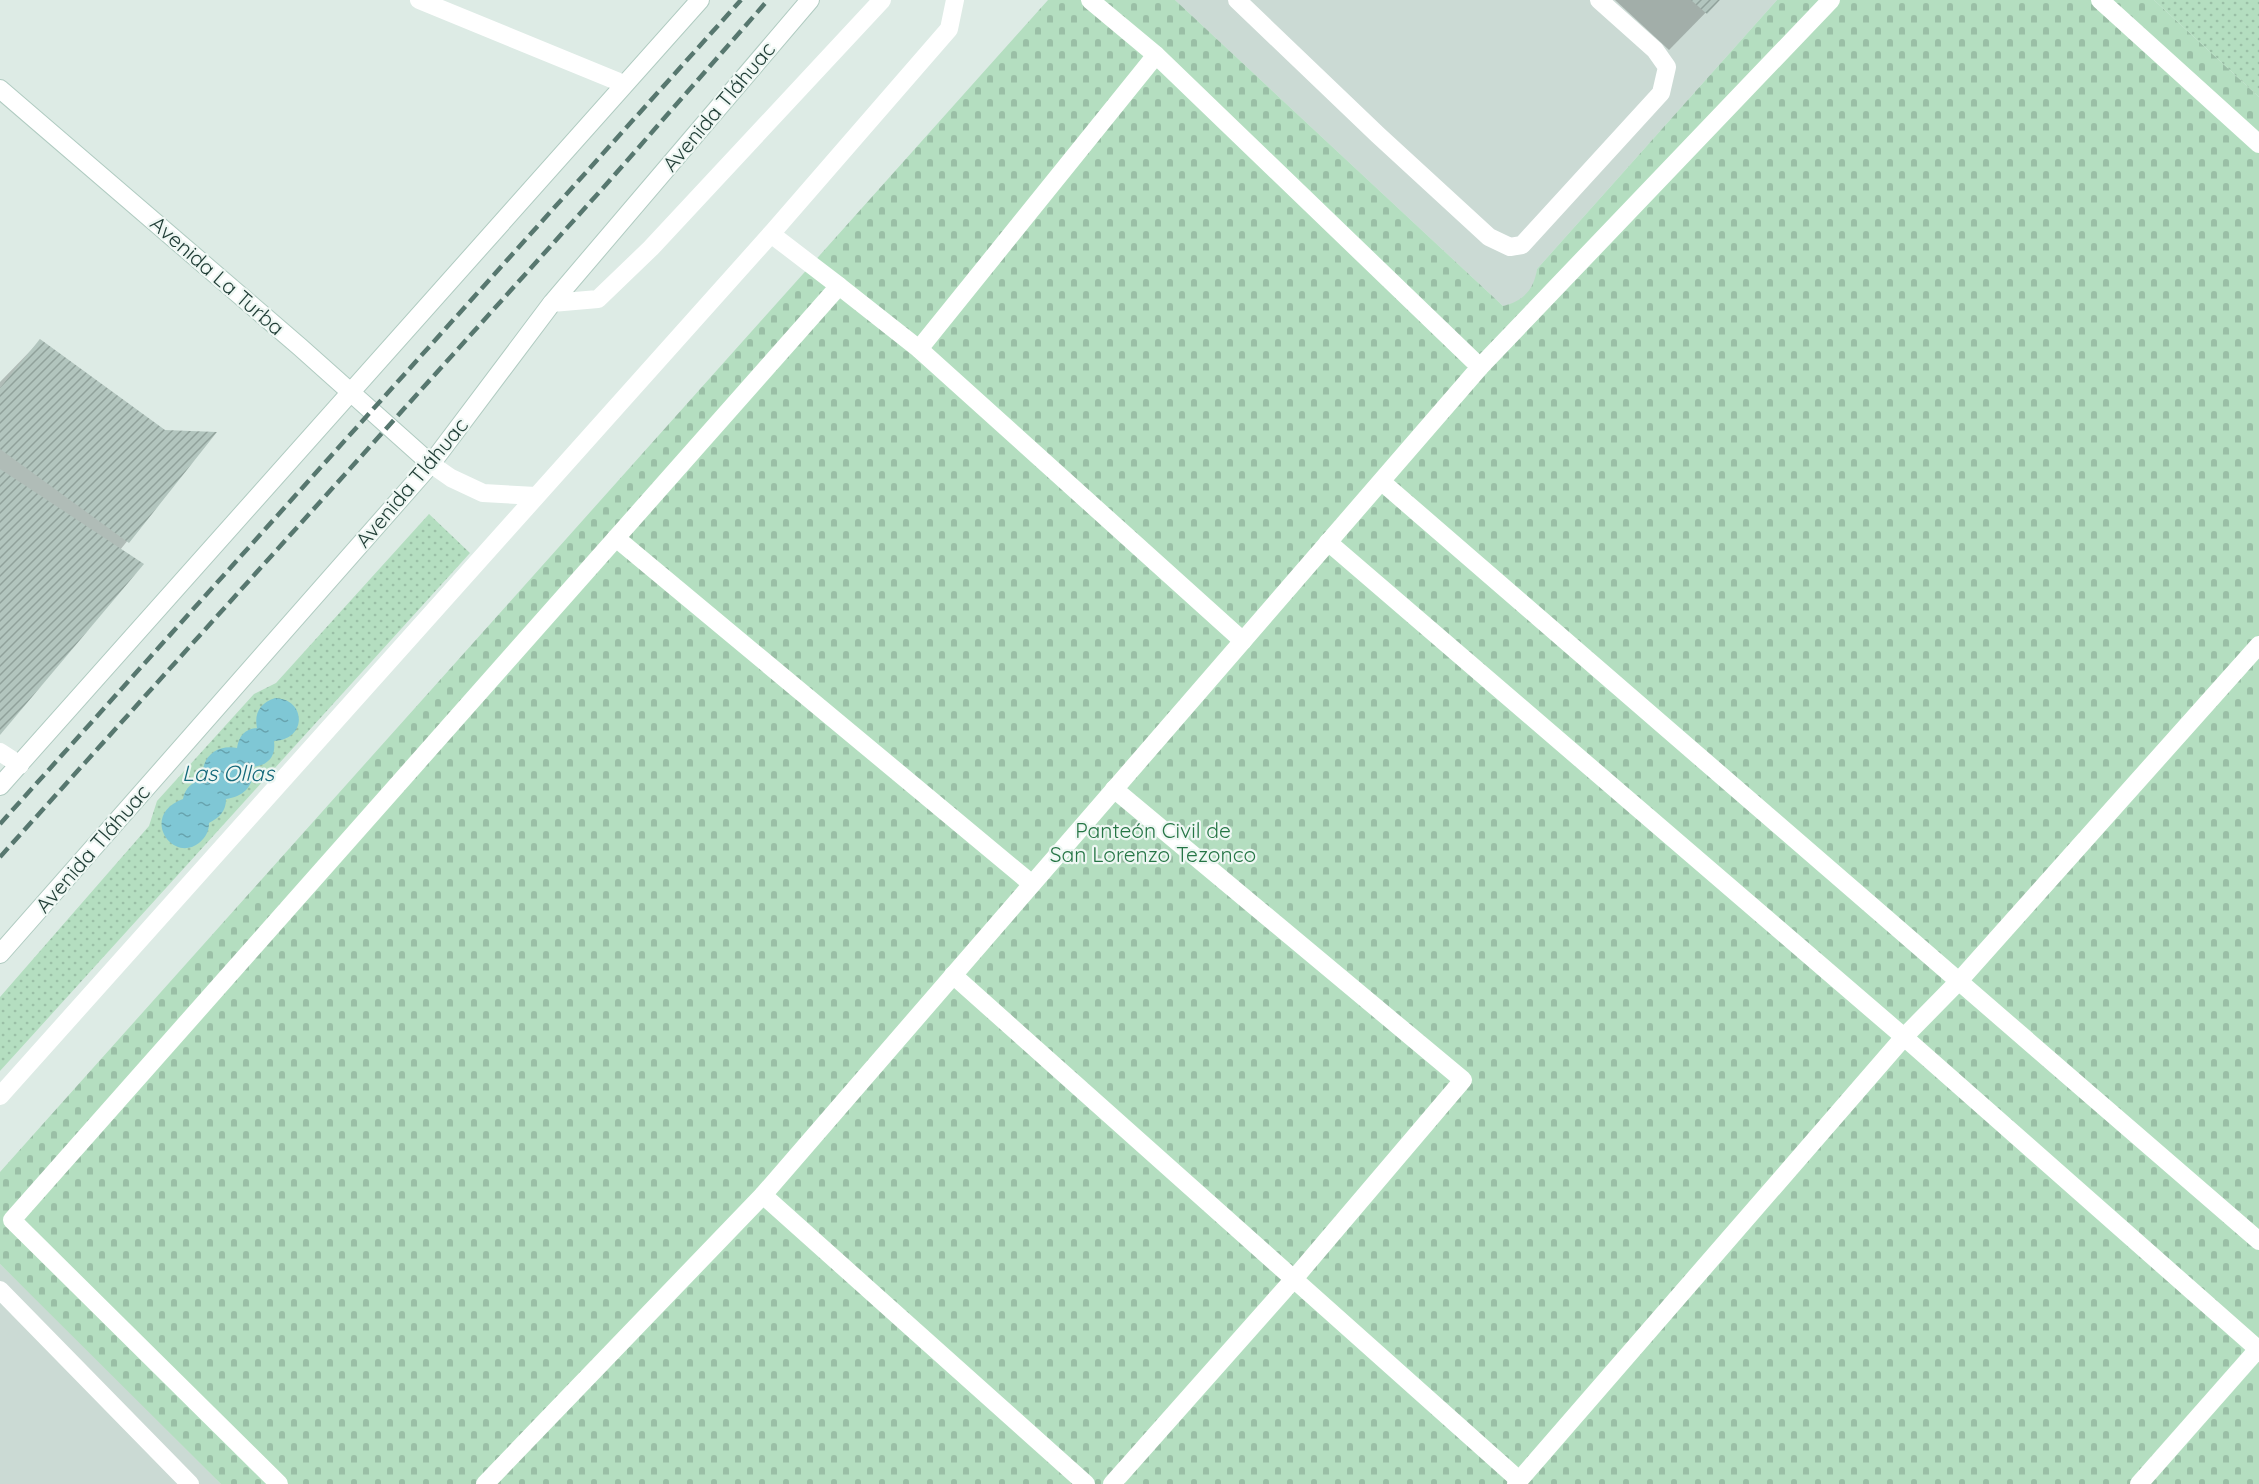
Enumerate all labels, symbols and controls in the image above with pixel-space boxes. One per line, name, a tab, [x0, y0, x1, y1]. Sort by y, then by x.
street label: Avenida Tláhuac	[656, 36, 780, 177]
street label: Avenida La Turba	[145, 210, 290, 340]
street label: Avenida Tláhuac	[349, 412, 473, 553]
water label: Las Ollas	[182, 759, 276, 787]
street label: Avenida Tláhuac	[29, 779, 155, 918]
park label: Panteón Civil de San Lorenzo Tezonco	[1050, 817, 1256, 867]

